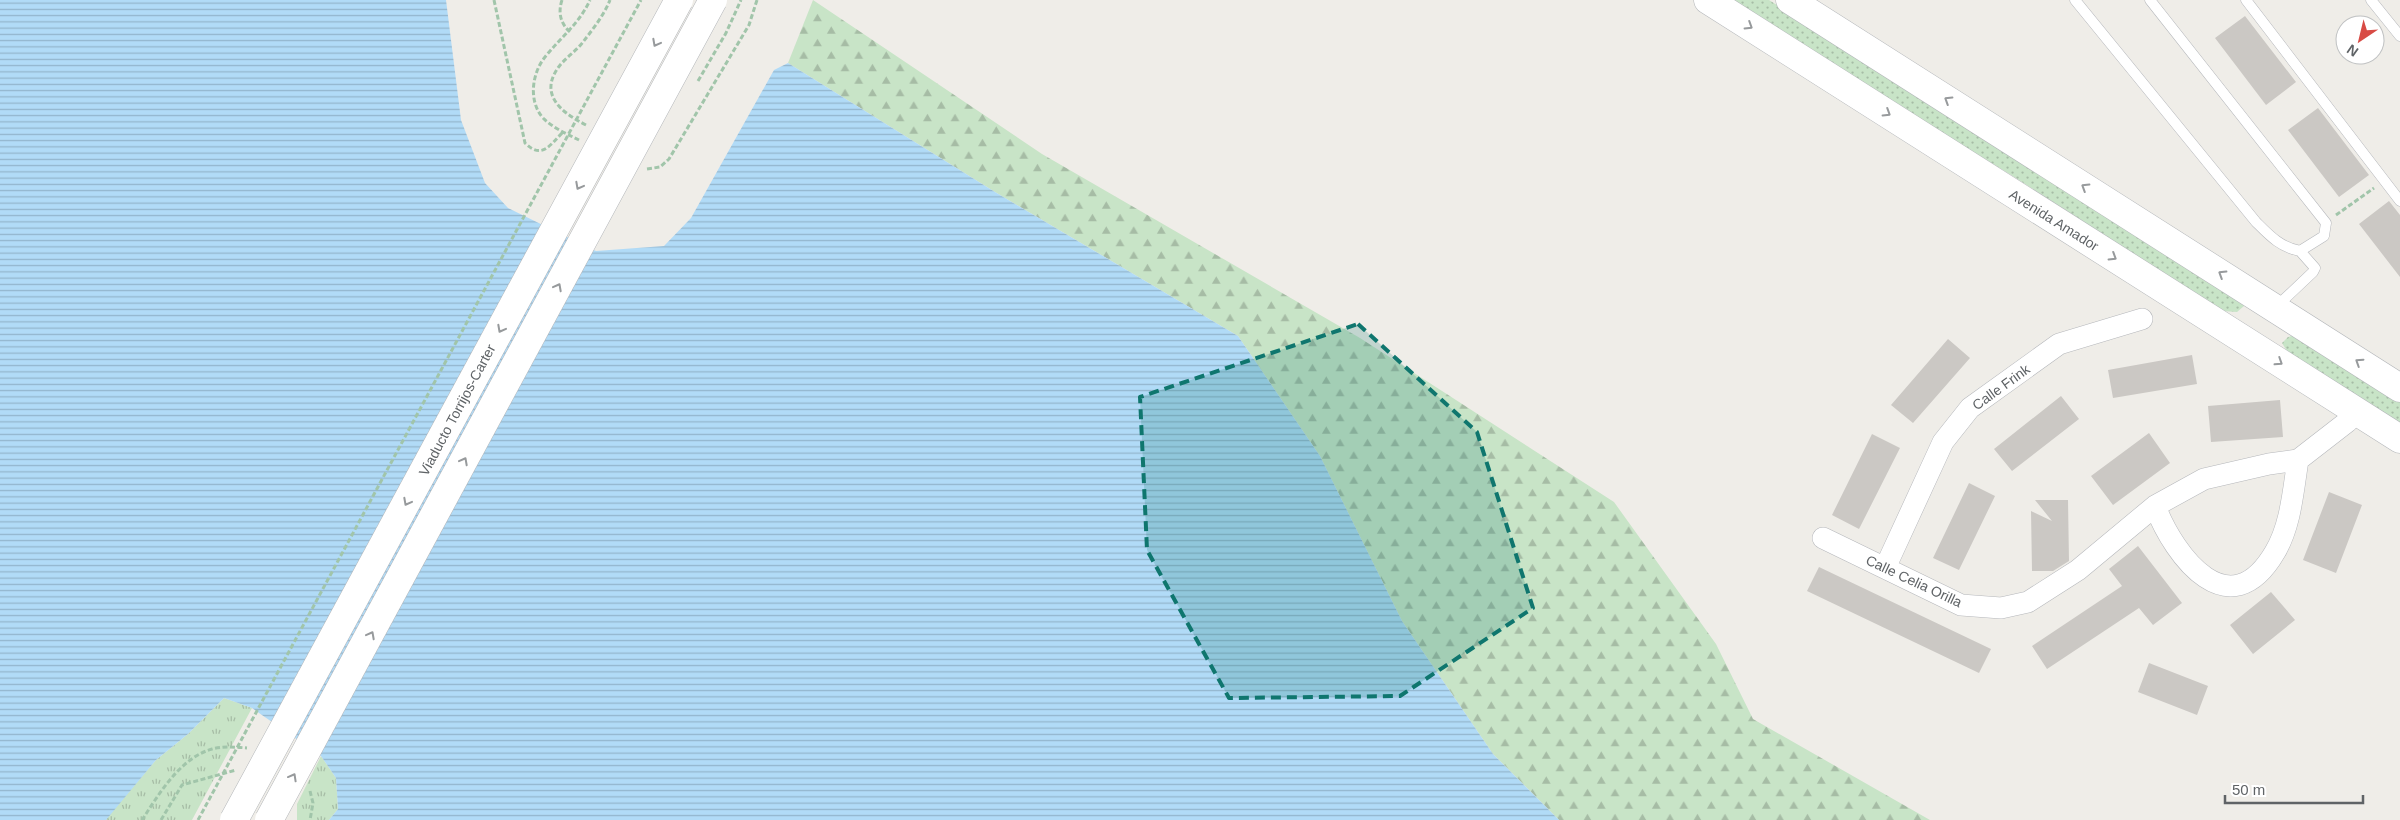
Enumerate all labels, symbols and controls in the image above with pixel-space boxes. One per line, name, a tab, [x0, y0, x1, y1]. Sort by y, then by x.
north arrow	[2335, 15, 2385, 65]
one-way arrow	[1744, 20, 1753, 29]
one-way arrow	[652, 38, 662, 47]
text: N	[2344, 41, 2361, 60]
one-way arrow	[1944, 96, 1953, 106]
one-way arrow	[1881, 107, 1890, 116]
one-way arrow	[575, 180, 585, 189]
one-way arrow	[2081, 183, 2090, 193]
street label: Avenida Amador	[2006, 186, 2102, 254]
one-way arrow	[2107, 250, 2116, 260]
one-way arrow	[2219, 271, 2228, 280]
one-way arrow	[552, 283, 562, 292]
one-way arrow	[498, 323, 508, 332]
street label: Viaducto Torrijos-Carter	[416, 341, 499, 478]
one-way arrow	[2274, 356, 2283, 366]
one-way arrow	[2355, 358, 2364, 368]
street label: Calle Frink	[1969, 360, 2034, 413]
one-way arrow	[458, 457, 468, 466]
one-way arrow	[404, 497, 414, 506]
street label: Calle Celia Orilla	[1863, 552, 1965, 610]
one-way arrow	[364, 631, 374, 640]
scale bar	[2225, 772, 2362, 804]
one-way arrow	[287, 774, 297, 783]
text: 50 m	[2232, 781, 2265, 798]

